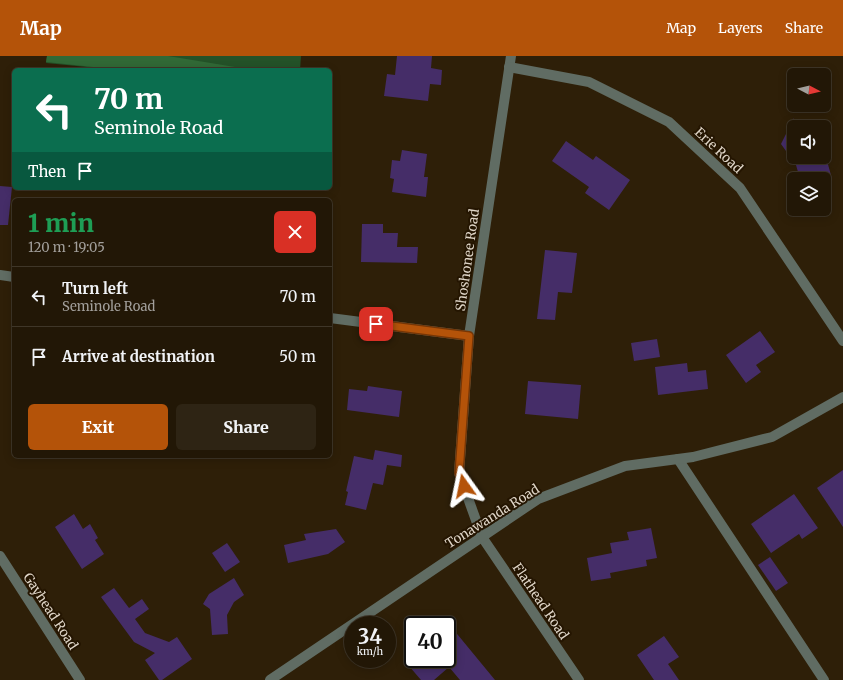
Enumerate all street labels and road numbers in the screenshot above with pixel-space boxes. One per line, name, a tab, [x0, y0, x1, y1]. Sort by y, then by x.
street label: Erie Road	[691, 124, 746, 177]
street label: Shoshonee Road	[452, 208, 483, 312]
street label: Tonawanda Road	[442, 481, 543, 552]
street label: Flathead Road	[509, 560, 573, 643]
street label: Gayhead Road	[19, 570, 82, 653]

